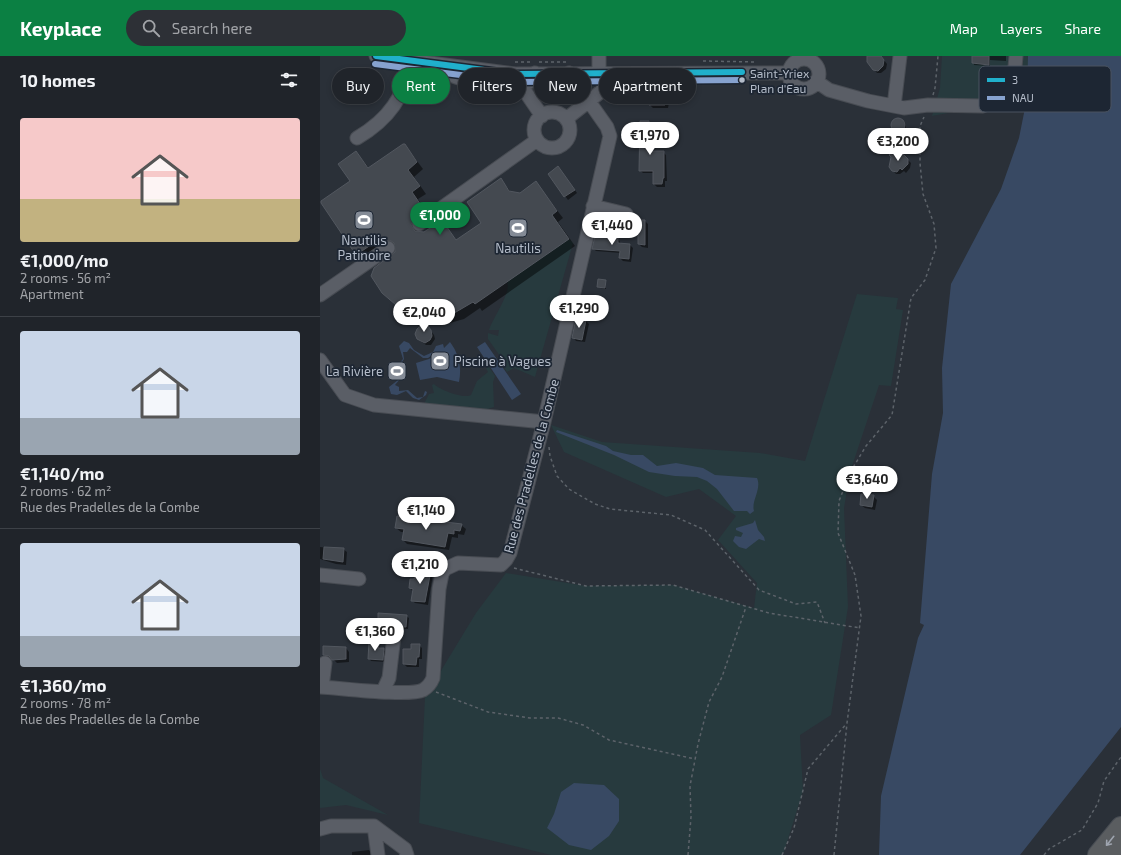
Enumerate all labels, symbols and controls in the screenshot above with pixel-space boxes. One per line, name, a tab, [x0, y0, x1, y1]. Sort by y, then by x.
search box	[126, 10, 406, 46]
text: Keyplace	[20, 17, 102, 40]
icon: search	[140, 17, 162, 39]
text: Search here	[172, 19, 252, 37]
text: Map	[950, 20, 978, 37]
text: Layers	[1000, 20, 1042, 37]
text: Share	[1064, 20, 1101, 37]
place label: Saint-Yriex Plan d'Eau	[750, 66, 810, 95]
legend	[979, 66, 1111, 112]
chip: Buy	[332, 68, 384, 104]
chip: Rent	[392, 68, 450, 104]
chip: Filters	[458, 68, 526, 104]
chip: New	[534, 68, 591, 104]
chip: Apartment	[599, 68, 696, 104]
icon: filters	[278, 69, 300, 91]
text: 10 homes	[20, 70, 96, 90]
text: 3	[1012, 73, 1018, 86]
marker: Saint-Yriex Plan d'Eau	[737, 75, 747, 85]
text: NAU	[1012, 91, 1034, 104]
pin: €1,970	[617, 122, 683, 156]
text: €1,970	[630, 127, 670, 143]
pin: €3,200	[865, 128, 931, 162]
text: €3,200	[877, 133, 919, 149]
icon: home	[124, 144, 196, 216]
pin: €1,000	[407, 202, 473, 236]
text: €1,000	[419, 207, 461, 223]
sports icon: Nautilis Patinoire	[353, 209, 375, 231]
pin: €1,440	[579, 212, 645, 246]
sports icon: Nautilis	[507, 217, 529, 239]
text: €1,440	[591, 217, 633, 233]
place label: Nautilis Patinoire	[337, 232, 391, 263]
place label: Nautilis	[495, 240, 541, 256]
text: €1,000/mo	[20, 250, 108, 270]
text: 2 rooms · 56 m²	[20, 270, 111, 286]
text: Apartment	[20, 286, 84, 302]
pin: €1,290	[546, 295, 612, 329]
pin: €2,040	[391, 299, 457, 333]
text: €1,290	[559, 300, 599, 316]
text: €2,040	[402, 304, 446, 320]
sports icon: Piscine à Vagues	[429, 350, 451, 372]
place label: Piscine à Vagues	[454, 353, 551, 369]
icon: home	[124, 357, 196, 429]
sports icon: La Rivière	[386, 360, 408, 382]
place label: La Rivière	[326, 363, 383, 379]
street label: Rue des Pradelles de la Combe	[500, 377, 562, 555]
text: €1,140/mo	[20, 463, 104, 483]
pin: €3,640	[834, 466, 900, 500]
text: €3,640	[845, 471, 889, 487]
text: 2 rooms · 62 m²	[20, 483, 111, 499]
pin: €1,140	[393, 497, 459, 531]
text: Rue des Pradelles de la Combe	[20, 499, 200, 515]
text: €1,140	[407, 502, 445, 518]
pin: €1,210	[387, 551, 453, 585]
text: €1,210	[401, 556, 439, 572]
icon: home	[124, 569, 196, 641]
pin: €1,360	[342, 618, 408, 652]
text: €1,360	[355, 623, 395, 639]
text: €1,360/mo	[20, 675, 107, 695]
text: 2 rooms · 78 m²	[20, 695, 111, 711]
text: Rue des Pradelles de la Combe	[20, 711, 200, 727]
one-way arrow	[1105, 835, 1114, 846]

